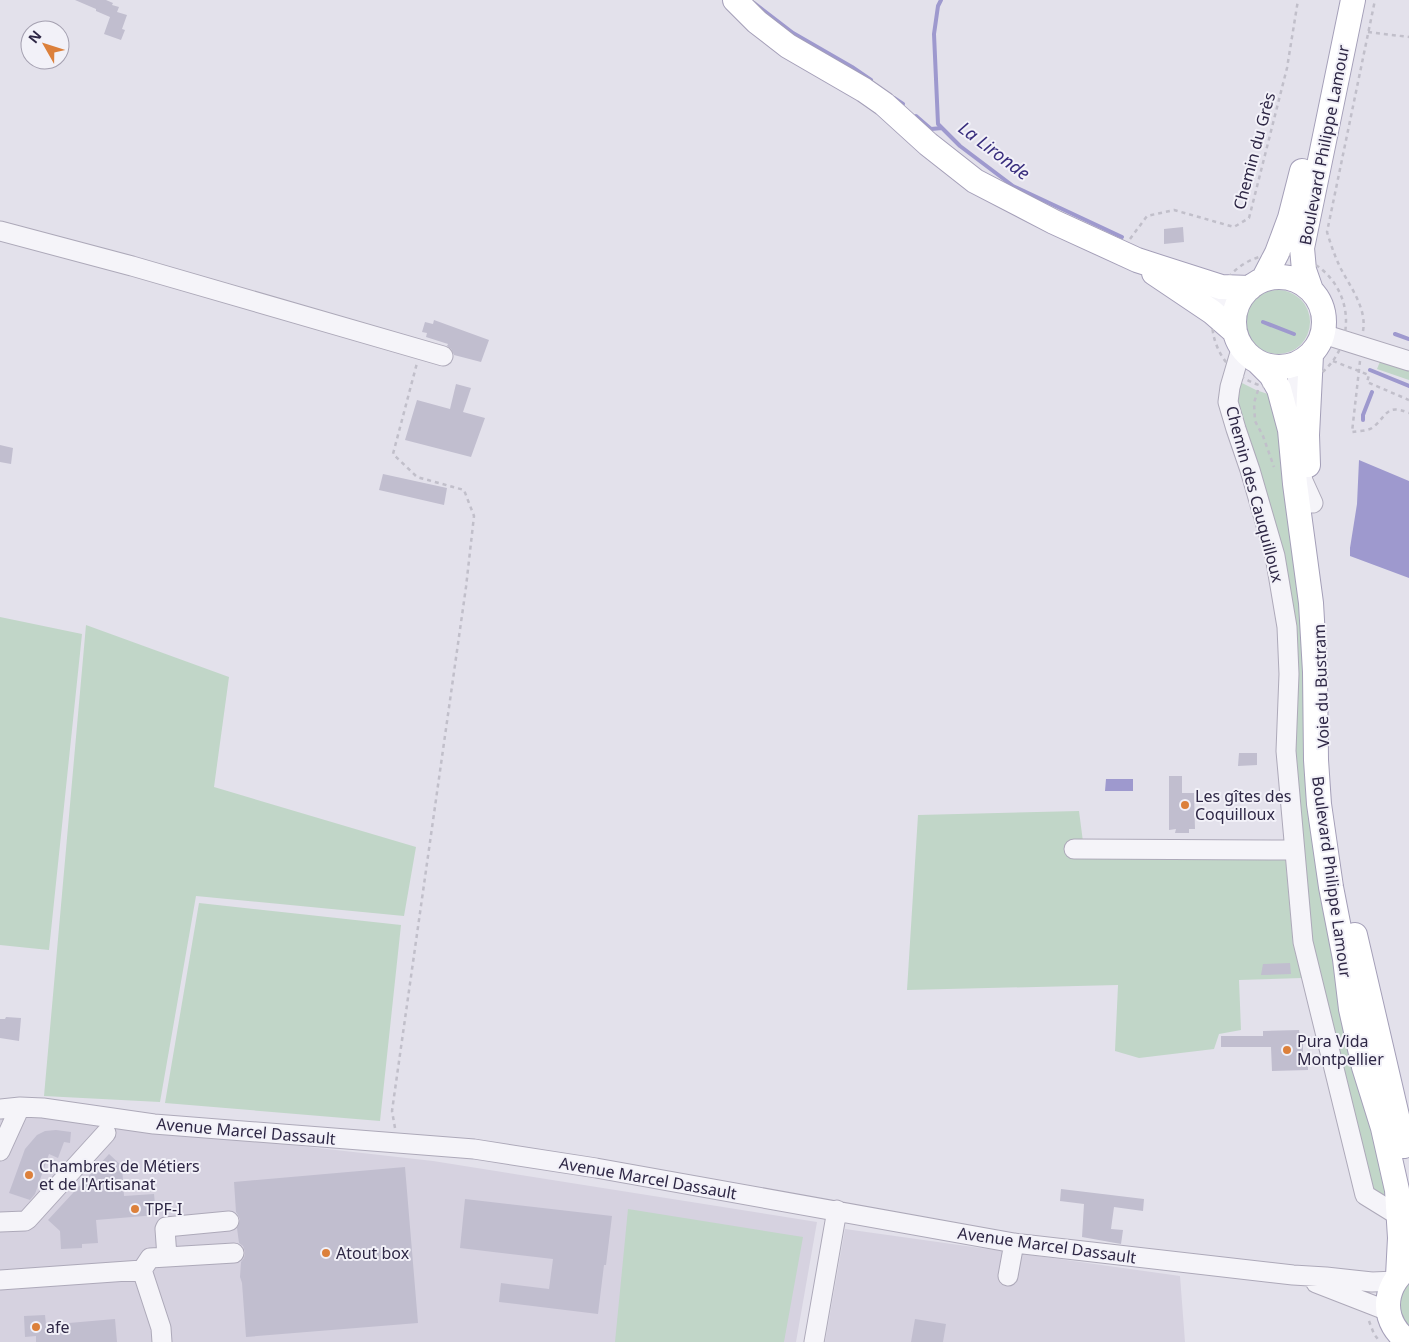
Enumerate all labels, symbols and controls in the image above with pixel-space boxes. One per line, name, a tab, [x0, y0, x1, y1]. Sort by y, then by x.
north arrow	[20, 20, 70, 70]
text: N	[24, 26, 45, 47]
street label: Boulevard Philippe Lamour	[1294, 43, 1354, 247]
street label: Chemin du Grès	[1228, 90, 1280, 212]
water label: La Lironde	[954, 115, 1035, 185]
street label: Chemin des Cauquilloux	[1221, 403, 1289, 585]
street label: Voie du Bustram	[1308, 624, 1334, 748]
street label: Boulevard Philippe Lamour	[1307, 775, 1357, 980]
place label: Les gîtes des Coquilloux	[1195, 785, 1291, 825]
marker: Les gîtes des Coquilloux	[1179, 799, 1191, 811]
place label: Pura Vida Montpellier	[1297, 1030, 1384, 1070]
marker: Pura Vida Montpellier	[1281, 1044, 1293, 1056]
street label: Avenue Marcel Dassault	[155, 1112, 337, 1150]
street label: Avenue Marcel Dassault	[558, 1152, 739, 1204]
place label: Chambres de Métiers et de l'Artisanat	[39, 1155, 200, 1195]
marker: Chambres de Métiers et de l'Artisanat	[23, 1169, 35, 1181]
place label: TPF-I	[145, 1198, 182, 1220]
marker: TPF-I	[129, 1203, 141, 1215]
street label: Avenue Marcel Dassault	[956, 1222, 1138, 1268]
place label: Atout box	[336, 1242, 410, 1264]
marker: Atout box	[320, 1247, 332, 1259]
place label: afe	[46, 1316, 70, 1338]
marker: afe	[30, 1321, 42, 1333]

